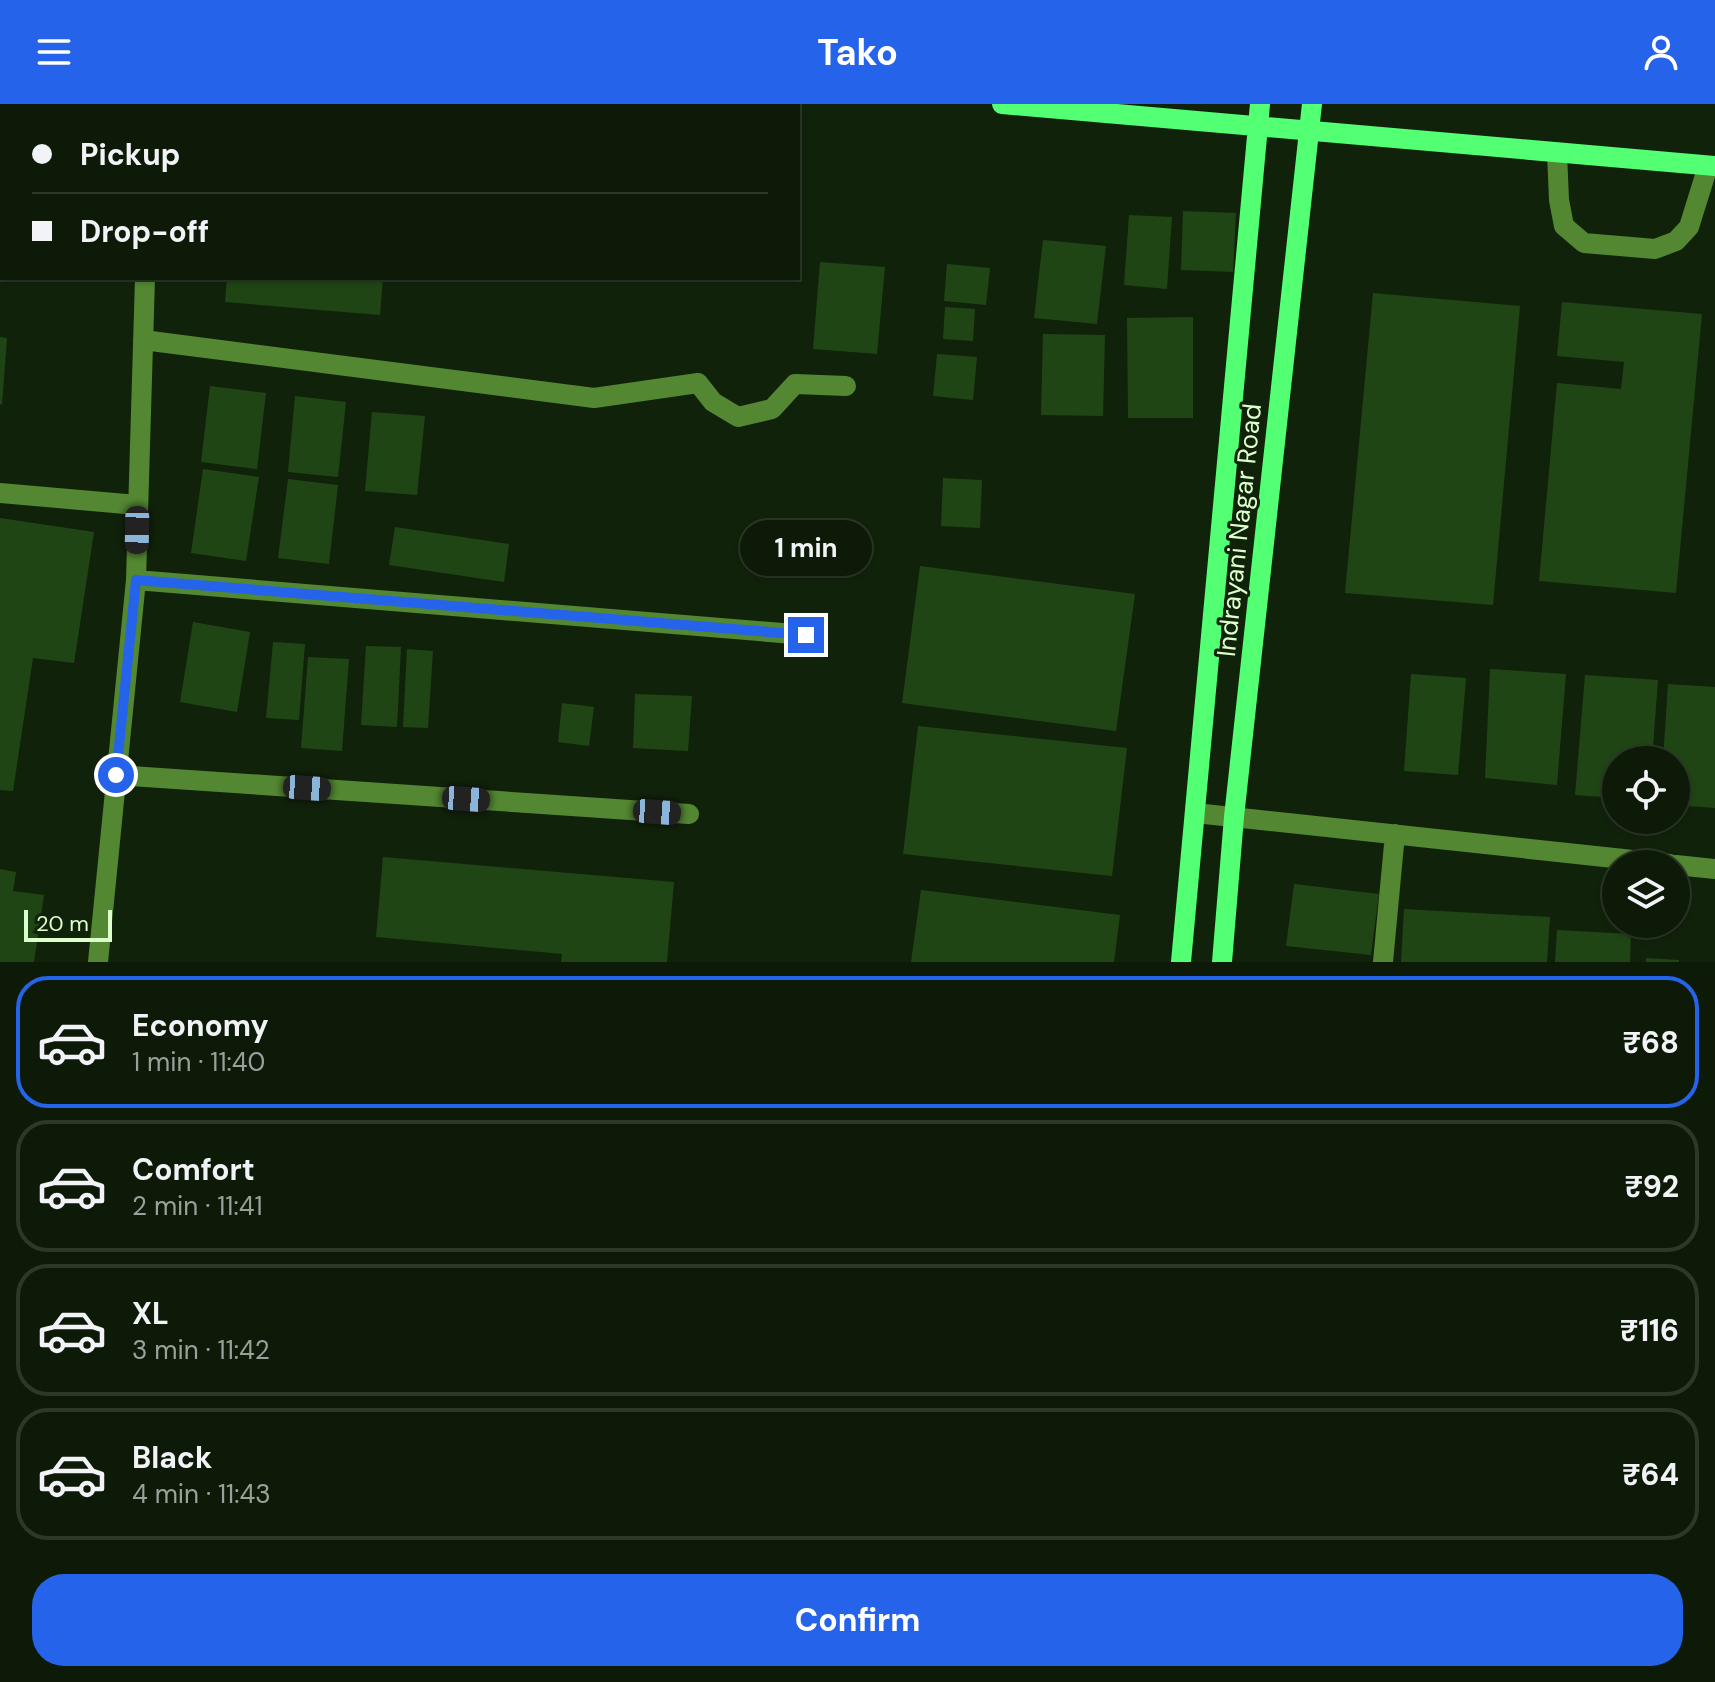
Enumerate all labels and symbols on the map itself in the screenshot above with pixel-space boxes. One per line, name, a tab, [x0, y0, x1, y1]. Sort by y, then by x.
street label: Indrayani Nagar Road	[1209, 402, 1269, 658]
car	[125, 506, 149, 554]
callout: 1 min	[740, 519, 872, 575]
route end	[788, 617, 824, 653]
route start	[98, 757, 134, 793]
car	[282, 774, 332, 802]
car	[441, 785, 491, 813]
car	[632, 798, 682, 826]
scale bar	[24, 906, 112, 942]

